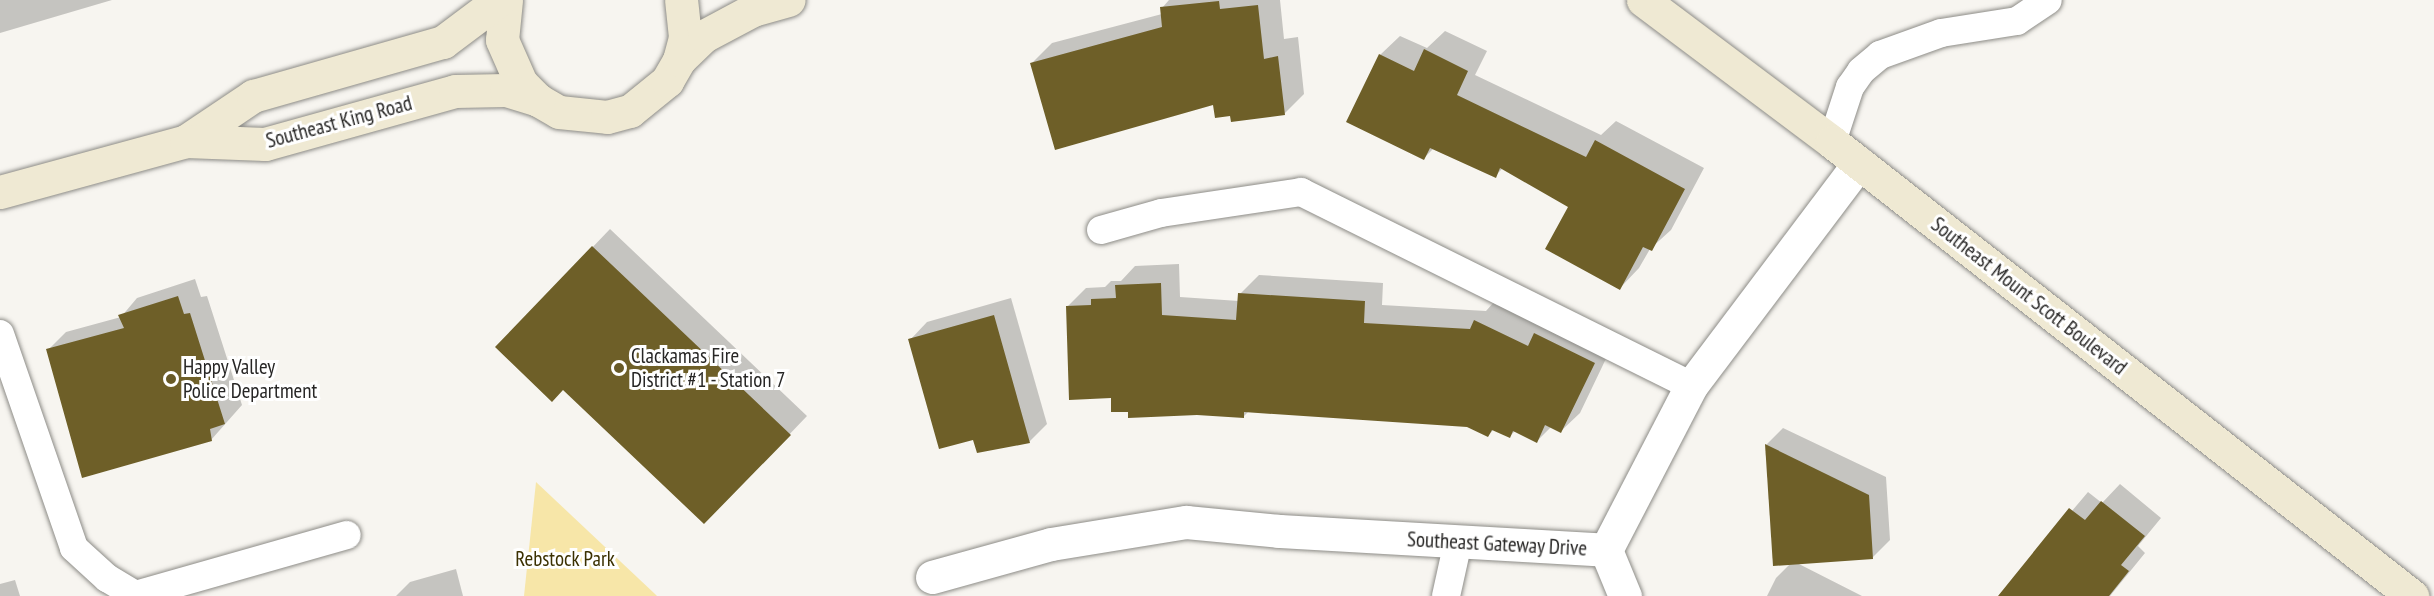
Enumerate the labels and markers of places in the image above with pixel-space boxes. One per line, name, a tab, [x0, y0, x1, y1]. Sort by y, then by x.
place label: Clackamas Fire District #1 - Station 7	[631, 343, 787, 393]
place label: Happy Valley Police Department	[183, 354, 317, 404]
marker: Clackamas Fire District #1 - Station 7	[612, 361, 626, 375]
marker: Happy Valley Police Department	[164, 372, 178, 386]

